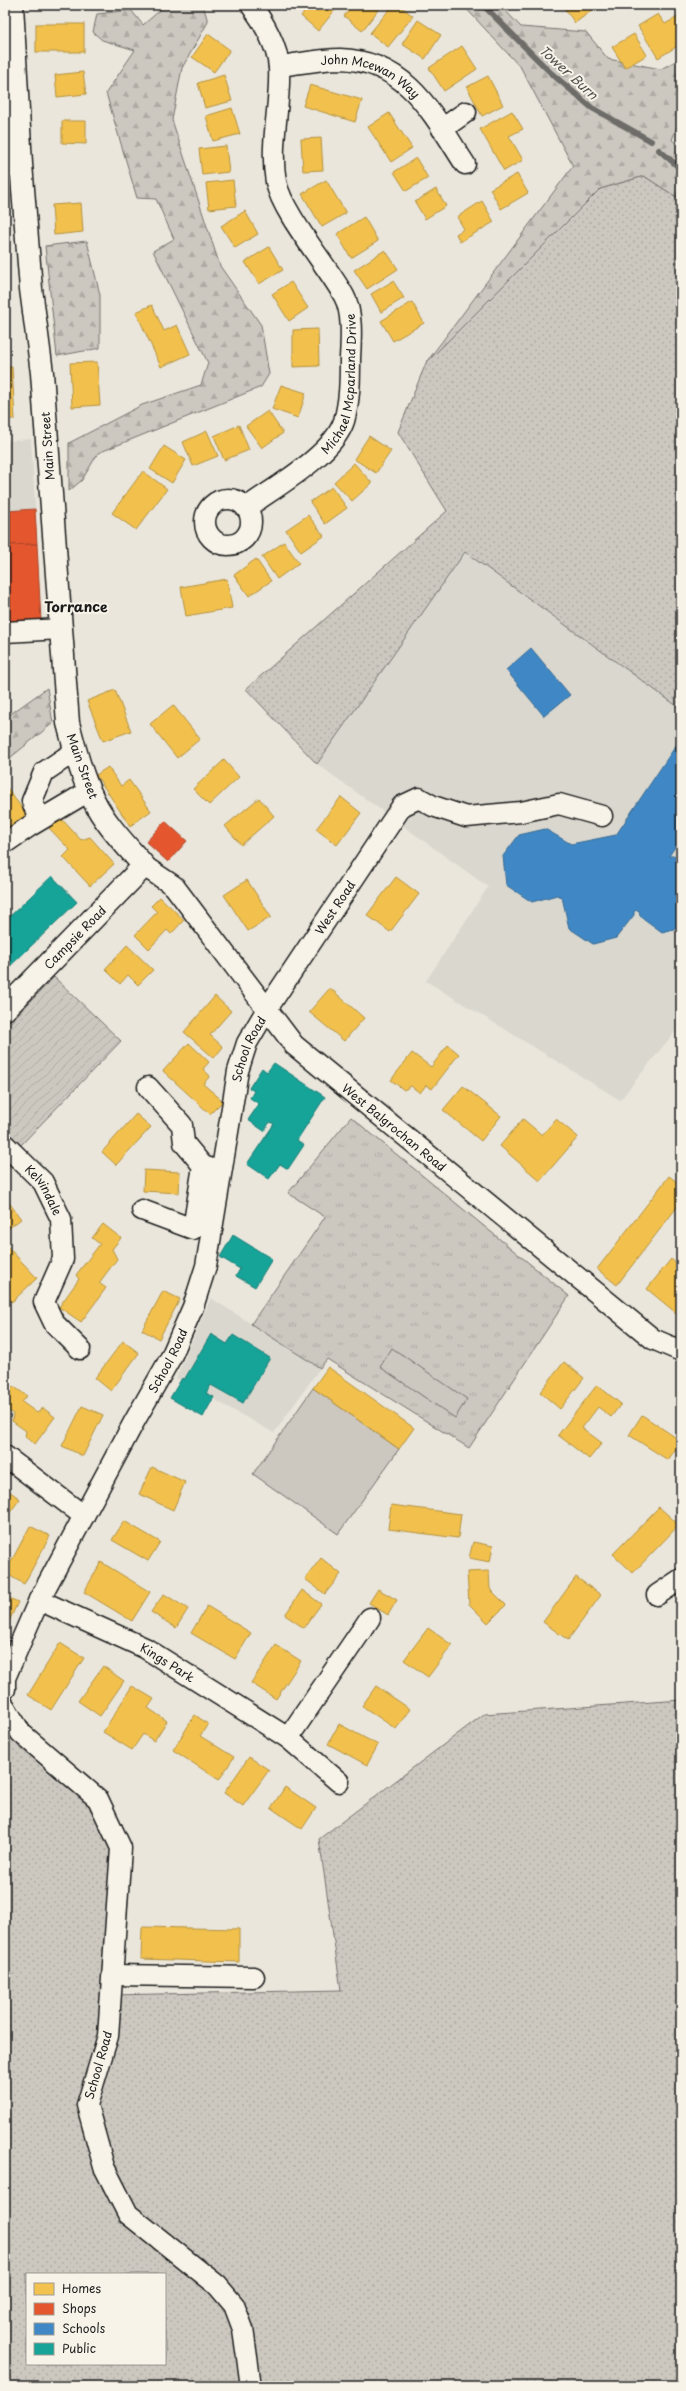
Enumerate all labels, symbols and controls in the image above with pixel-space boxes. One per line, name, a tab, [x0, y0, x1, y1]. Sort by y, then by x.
water label: Tower Burn	[536, 41, 603, 104]
street label: John Mcewan Way	[319, 50, 425, 102]
street label: Michael Mcparland Drive	[316, 313, 360, 458]
street label: Main Street	[36, 411, 58, 481]
district label: Torrance	[44, 596, 108, 617]
street label: Main Street	[63, 731, 103, 801]
street label: West Road	[310, 877, 359, 938]
street label: Campsie Road	[39, 901, 110, 973]
street label: School Road	[227, 1013, 270, 1083]
street label: West Balgrochan Road	[338, 1079, 450, 1175]
street label: Kelvindale	[21, 1160, 67, 1218]
street label: School Road	[143, 1325, 192, 1396]
street label: Kings Park	[137, 1638, 198, 1686]
street label: School Road	[80, 2029, 116, 2101]
legend	[26, 2273, 166, 2365]
text: Homes	[62, 2279, 101, 2297]
text: Shops	[62, 2299, 97, 2317]
text: Schools	[62, 2319, 106, 2337]
text: Public	[62, 2339, 96, 2357]

